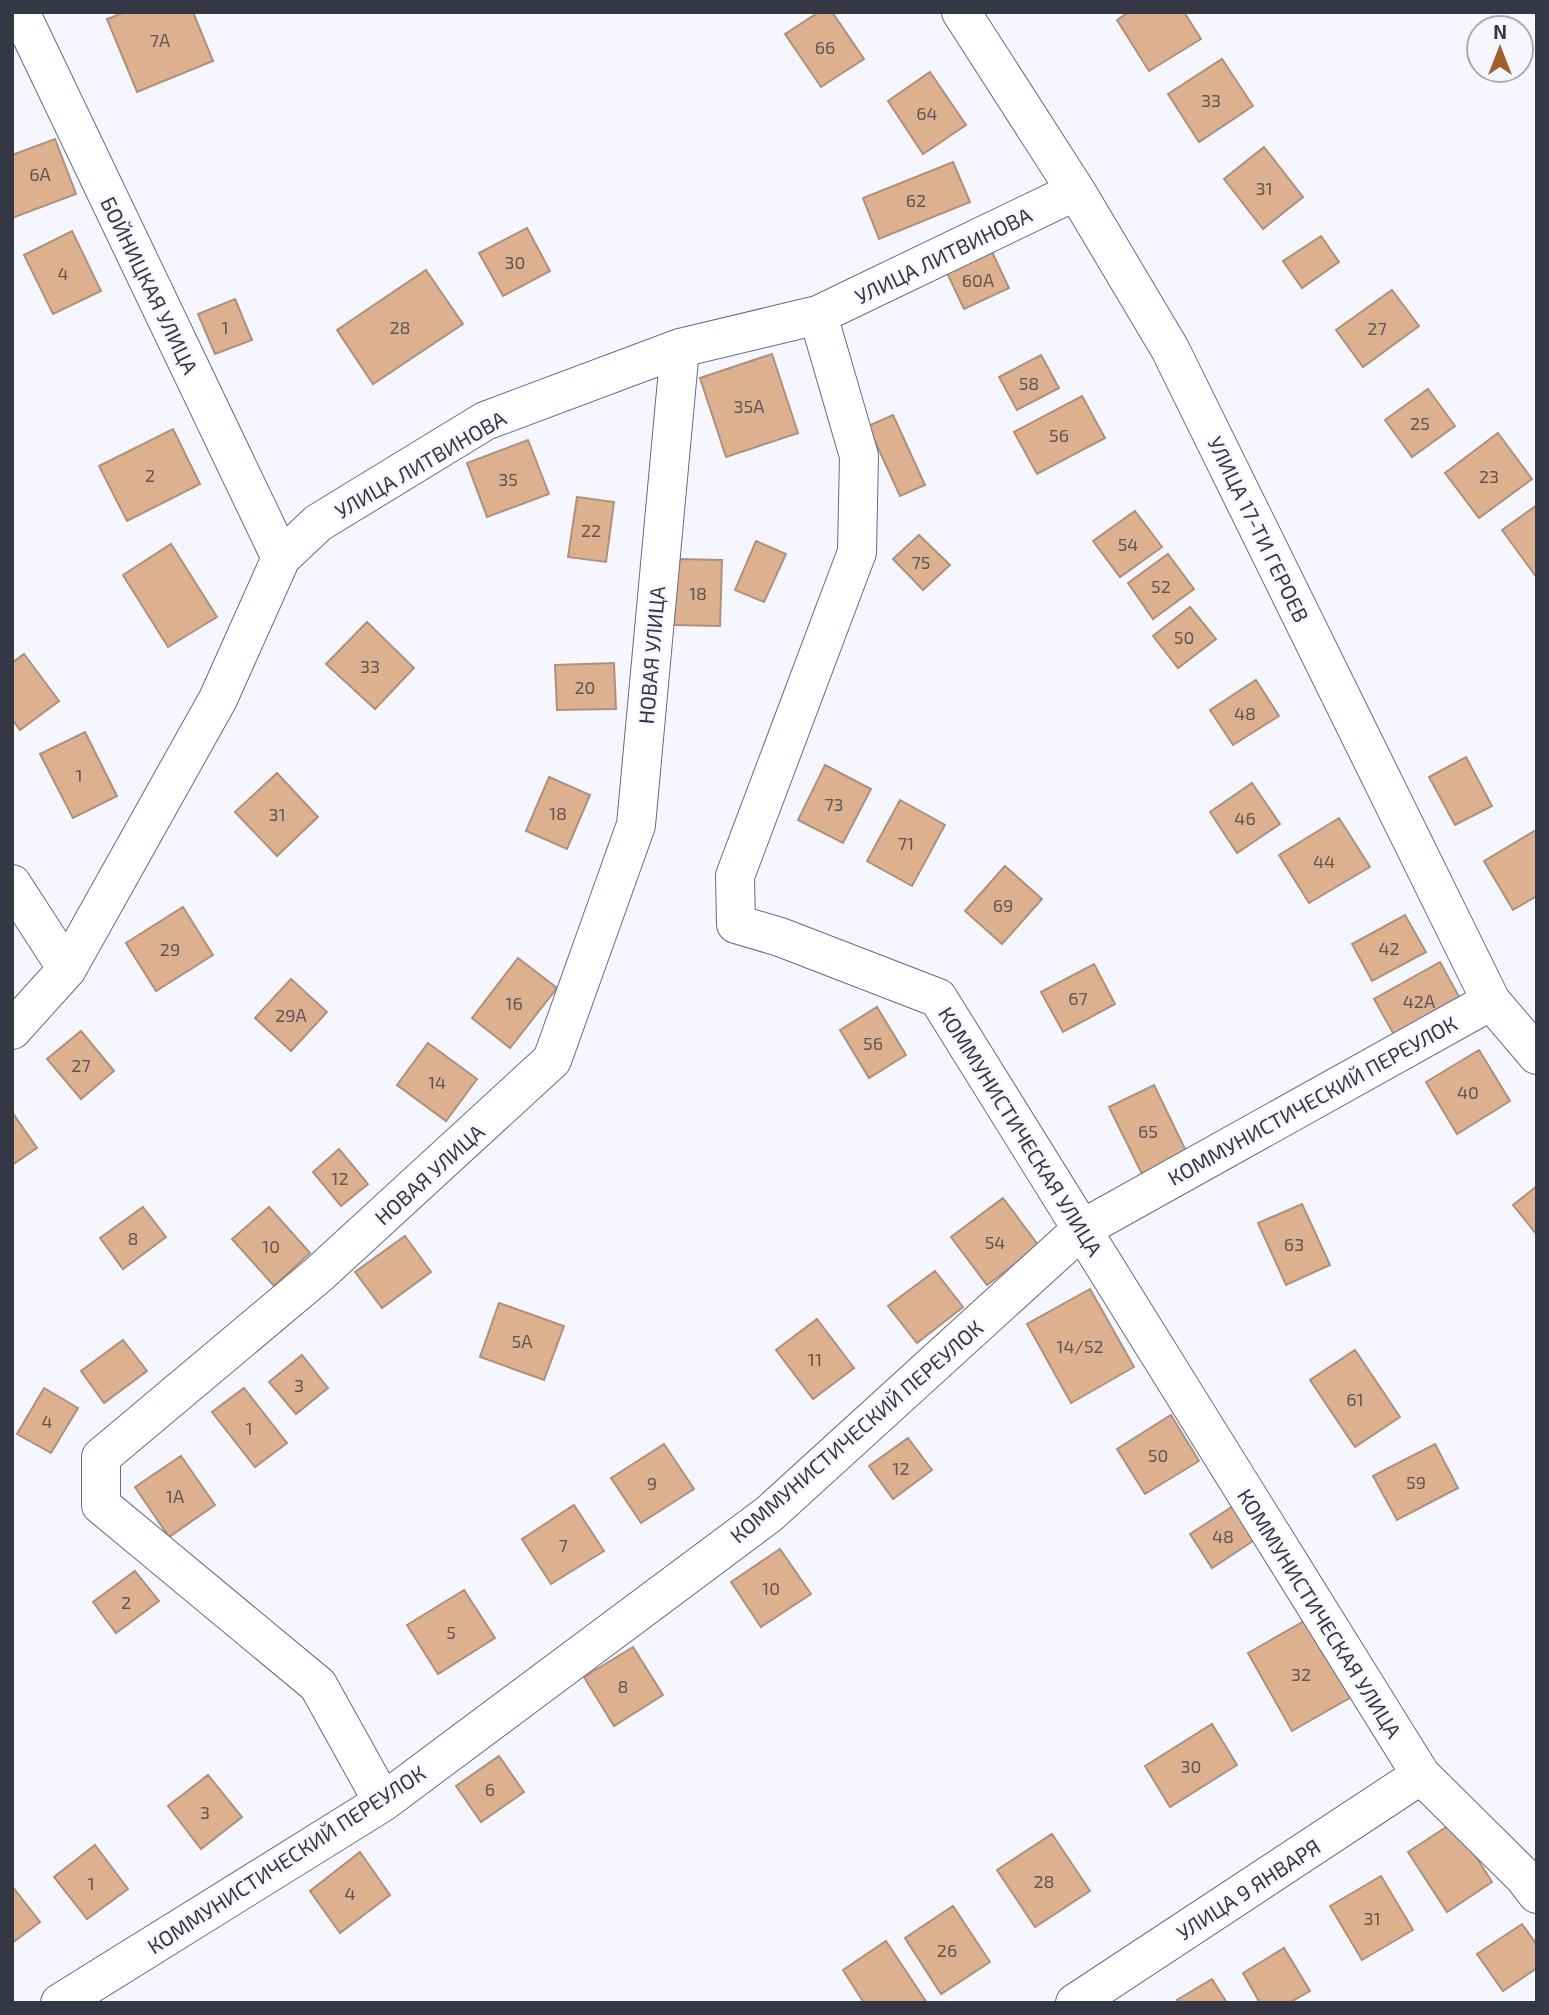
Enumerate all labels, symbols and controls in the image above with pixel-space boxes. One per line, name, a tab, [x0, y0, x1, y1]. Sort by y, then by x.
north arrow	[1465, 14, 1535, 84]
text: N	[1493, 20, 1507, 43]
house number: 7А	[150, 29, 171, 51]
house number: 66	[815, 36, 835, 58]
house number: 33	[1201, 89, 1221, 111]
house number: 64	[916, 102, 938, 124]
house number: 6А	[29, 163, 52, 185]
house number: 31	[1255, 177, 1273, 199]
house number: 62	[906, 189, 926, 211]
street label: БОЙНИЦКАЯ УЛИЦА	[96, 192, 204, 378]
street label: УЛИЦА ЛИТВИНОВА	[851, 201, 1035, 309]
house number: 30	[505, 251, 525, 273]
house number: 4	[57, 262, 69, 284]
house number: 60А	[962, 269, 995, 291]
house number: 1	[221, 316, 229, 338]
house number: 28	[389, 316, 411, 338]
house number: 27	[1367, 317, 1387, 339]
house number: 58	[1019, 372, 1039, 394]
house number: 35А	[734, 395, 765, 417]
street label: УЛИЦА ЛИТВИНОВА	[330, 405, 510, 523]
house number: 25	[1410, 412, 1430, 434]
house number: 56	[1049, 424, 1069, 446]
street label: УЛИЦА 17-ТИ ГЕРОЕВ	[1203, 432, 1315, 626]
house number: 2	[145, 464, 155, 486]
house number: 23	[1479, 465, 1499, 487]
house number: 35	[498, 468, 518, 490]
house number: 22	[581, 519, 601, 541]
house number: 54	[1118, 533, 1138, 555]
house number: 75	[912, 551, 930, 573]
house number: 52	[1151, 575, 1171, 597]
house number: 18	[689, 582, 707, 604]
street label: НОВАЯ УЛИЦА	[633, 585, 669, 725]
house number: 50	[1174, 626, 1194, 648]
house number: 33	[360, 655, 380, 677]
house number: 20	[575, 676, 595, 698]
house number: 48	[1234, 702, 1256, 724]
house number: 1	[75, 764, 83, 786]
house number: 73	[824, 793, 844, 815]
house number: 18	[549, 802, 567, 824]
house number: 31	[268, 803, 286, 825]
house number: 46	[1234, 807, 1256, 829]
house number: 71	[898, 832, 914, 854]
house number: 44	[1313, 850, 1335, 872]
house number: 69	[993, 894, 1013, 916]
house number: 42	[1378, 937, 1400, 959]
house number: 29	[160, 938, 180, 960]
house number: 67	[1068, 987, 1088, 1009]
house number: 42А	[1403, 990, 1436, 1012]
house number: 16	[505, 992, 523, 1014]
street label: КОММУНИСТИЧЕСКАЯ УЛИЦА	[934, 1002, 1108, 1260]
house number: 29А	[275, 1004, 308, 1026]
street label: КОММУНИСТИЧЕСКИЙ ПЕРЕУЛОК	[1163, 1010, 1461, 1190]
house number: 56	[863, 1032, 883, 1054]
house number: 27	[71, 1054, 91, 1076]
house number: 14	[428, 1071, 446, 1093]
house number: 40	[1457, 1081, 1479, 1103]
street label: НОВАЯ УЛИЦА	[369, 1118, 489, 1230]
house number: 65	[1138, 1120, 1158, 1142]
house number: 12	[331, 1167, 349, 1189]
house number: 8	[128, 1227, 138, 1249]
house number: 54	[985, 1231, 1005, 1253]
house number: 63	[1284, 1233, 1304, 1255]
house number: 10	[262, 1235, 280, 1257]
street label: КОММУНИСТИЧЕСКИЙ ПЕРЕУЛОК	[725, 1314, 987, 1548]
house number: 5А	[512, 1330, 533, 1352]
house number: 14/52	[1056, 1335, 1104, 1357]
house number: 11	[808, 1348, 822, 1370]
house number: 3	[294, 1374, 304, 1396]
house number: 61	[1346, 1388, 1364, 1410]
house number: 4	[41, 1410, 53, 1432]
house number: 1	[245, 1417, 253, 1439]
house number: 50	[1148, 1444, 1168, 1466]
house number: 12	[892, 1457, 910, 1479]
house number: 59	[1406, 1471, 1426, 1493]
house number: 9	[647, 1472, 657, 1494]
street label: КОММУНИСТИЧЕСКАЯ УЛИЦА	[1233, 1484, 1407, 1742]
house number: 1А	[166, 1485, 185, 1507]
house number: 48	[1212, 1525, 1234, 1547]
house number: 7	[558, 1534, 568, 1556]
house number: 10	[762, 1577, 780, 1599]
house number: 2	[121, 1591, 131, 1613]
house number: 5	[446, 1621, 456, 1643]
house number: 32	[1291, 1663, 1311, 1685]
house number: 8	[618, 1675, 628, 1697]
house number: 30	[1181, 1755, 1201, 1777]
street label: КОММУНИСТИЧЕСКИЙ ПЕРЕУЛОК	[142, 1760, 430, 1958]
house number: 6	[485, 1778, 495, 1800]
house number: 3	[200, 1801, 210, 1823]
street label: УЛИЦА 9 ЯНВАРЯ	[1171, 1833, 1325, 1945]
house number: 28	[1033, 1870, 1055, 1892]
house number: 1	[87, 1872, 95, 1894]
house number: 4	[344, 1882, 356, 1904]
house number: 31	[1363, 1907, 1381, 1929]
house number: 26	[937, 1939, 957, 1961]

